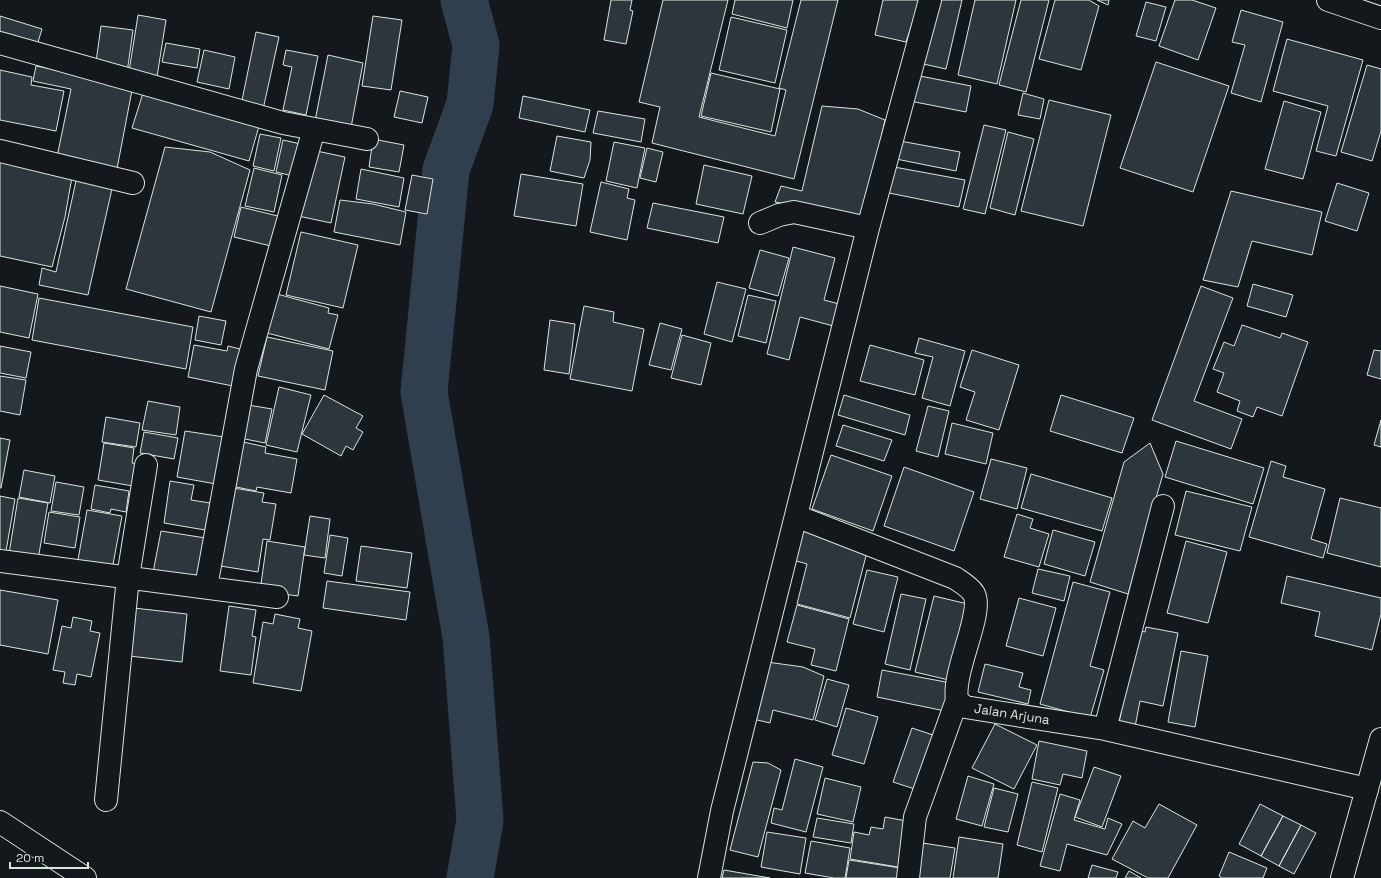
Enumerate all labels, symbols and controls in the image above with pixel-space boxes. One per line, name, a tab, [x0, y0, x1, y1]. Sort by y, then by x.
street label: Jalan Arjuna	[973, 700, 1052, 728]
scale bar	[10, 844, 88, 870]
text: 20 m	[16, 850, 44, 866]

